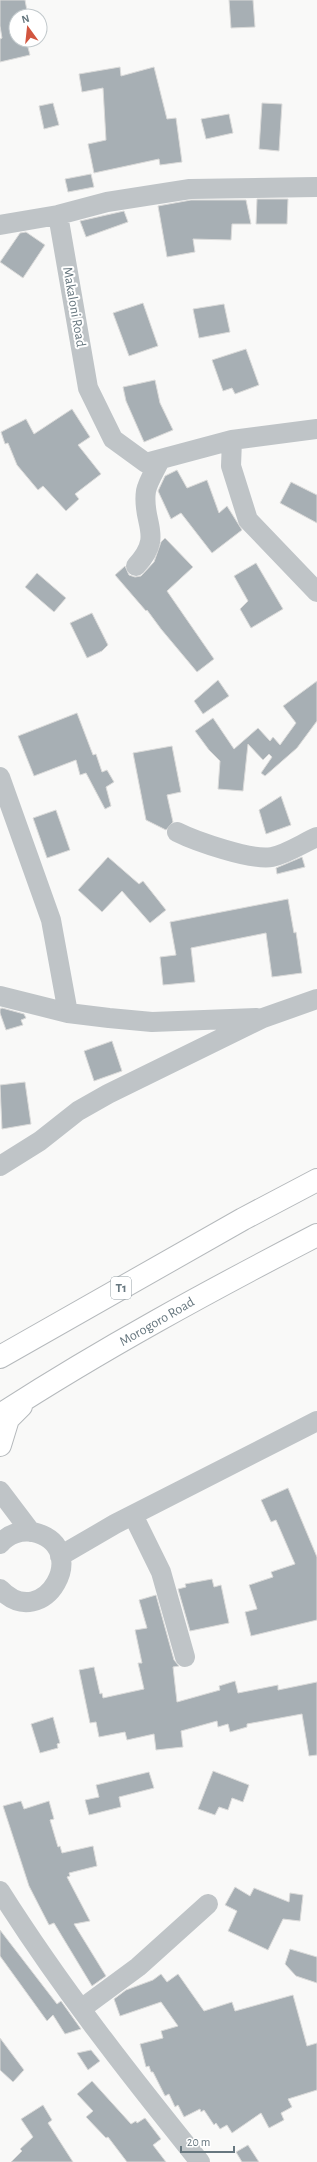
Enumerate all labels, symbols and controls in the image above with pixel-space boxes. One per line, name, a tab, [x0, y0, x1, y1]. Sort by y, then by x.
north arrow	[8, 8, 48, 48]
text: N	[20, 13, 31, 25]
street label: Makaloni Road	[60, 266, 88, 348]
road number: T1	[111, 1277, 131, 1299]
street label: Morogoro Road	[117, 1295, 197, 1349]
scale bar	[181, 2128, 234, 2154]
text: 20 m	[187, 2136, 210, 2148]

